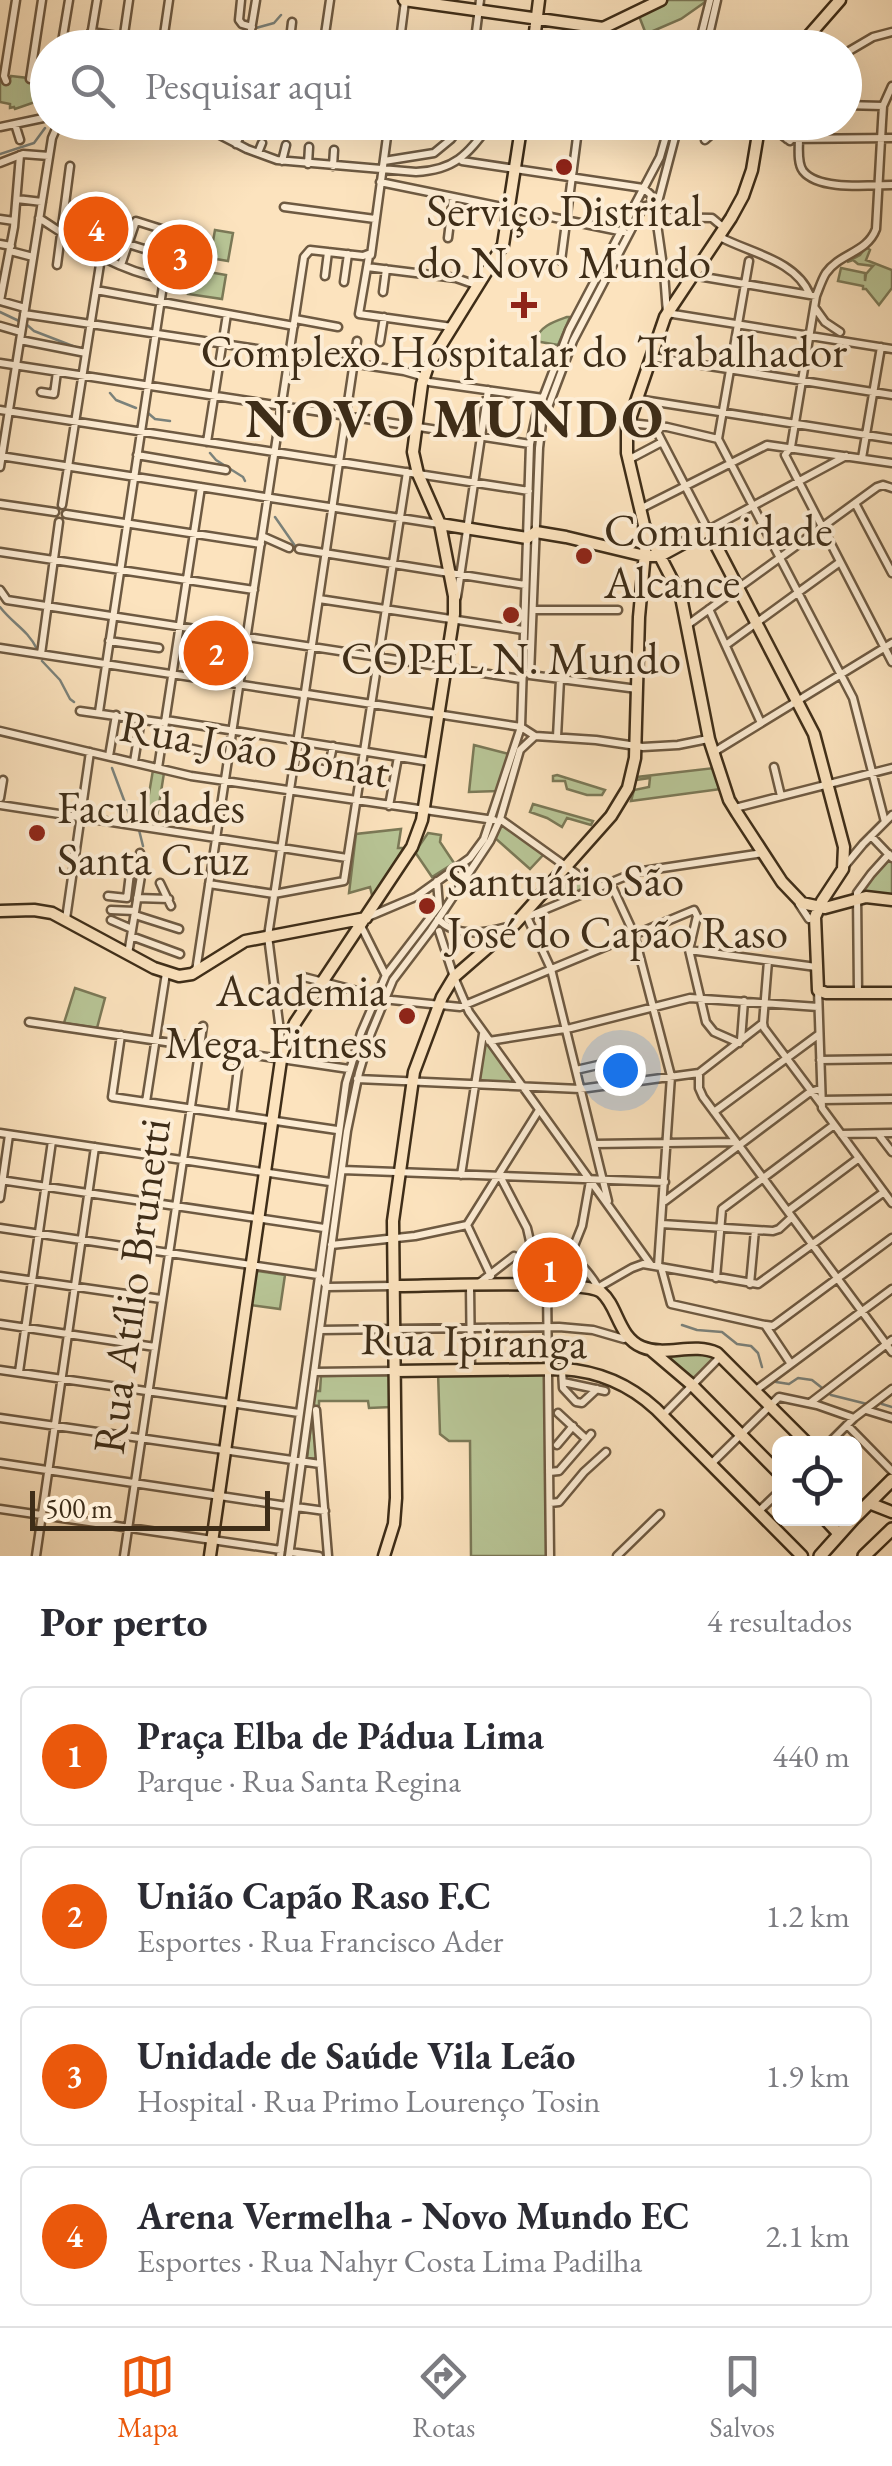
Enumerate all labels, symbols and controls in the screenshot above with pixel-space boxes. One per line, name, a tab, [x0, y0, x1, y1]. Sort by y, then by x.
search box	[30, 30, 862, 140]
icon: search	[65, 58, 120, 113]
text: Pesquisar aqui	[145, 61, 352, 110]
marker: Serviço Distrital do Novo Mundo	[553, 156, 575, 178]
place label: Serviço Distrital do Novo Mundo	[417, 181, 711, 291]
pin: 4	[64, 192, 128, 266]
pin: 3	[148, 220, 212, 294]
marker: Complexo Hospitalar do Trabalhador	[511, 292, 537, 318]
place label: Complexo Hospitalar do Trabalhador	[201, 322, 847, 380]
district label: NOVO MUNDO	[244, 382, 666, 453]
place label: Comunidade Alcance	[603, 501, 833, 611]
marker: Comunidade Alcance	[573, 545, 595, 567]
marker: COPEL N. Mundo	[500, 604, 522, 626]
pin: 2	[184, 616, 248, 690]
place label: COPEL N. Mundo	[341, 629, 681, 687]
street label: Rua João Bonat	[115, 696, 395, 800]
place label: Faculdades Santa Cruz	[57, 778, 248, 888]
marker: Faculdades Santa Cruz	[26, 822, 48, 844]
place label: Santuário São José do Capão Raso	[443, 851, 788, 961]
marker: Santuário São José do Capão Raso	[416, 895, 438, 917]
place label: Academia Mega Fitness	[165, 961, 387, 1071]
marker: Academia Mega Fitness	[396, 1005, 418, 1027]
your location	[595, 1045, 646, 1096]
street label: Rua Atílio Brunetti	[79, 1115, 183, 1457]
pin: 1	[518, 1232, 582, 1308]
street label: Rua Ipiranga	[360, 1309, 588, 1371]
map controls	[772, 1436, 862, 1526]
button: locate	[772, 1436, 862, 1526]
scale bar	[30, 1486, 270, 1530]
text: 500 m	[45, 1490, 113, 1526]
text: Por perto	[40, 1594, 208, 1649]
text: 4 resultados	[707, 1600, 852, 1642]
text: Praça Elba de Pádua Lima	[137, 1711, 544, 1760]
text: 1	[66, 1735, 83, 1777]
text: 440 m	[773, 1735, 850, 1777]
text: Parque · Rua Santa Regina	[137, 1760, 461, 1802]
text: União Capão Raso F.C	[137, 1871, 491, 1920]
text: 2	[66, 1895, 83, 1937]
text: 1.2 km	[766, 1895, 850, 1937]
text: Esportes · Rua Francisco Ader	[137, 1920, 504, 1962]
text: Unidade de Saúde Vila Leão	[137, 2031, 575, 2080]
text: 3	[66, 2055, 83, 2097]
text: 1.9 km	[766, 2055, 850, 2097]
text: Hospital · Rua Primo Lourenço Tosin	[137, 2080, 601, 2122]
text: Arena Vermelha - Novo Mundo EC	[137, 2191, 690, 2240]
text: 4	[66, 2215, 83, 2257]
text: 2.1 km	[766, 2215, 850, 2257]
text: Esportes · Rua Nahyr Costa Lima Padilha	[137, 2240, 642, 2282]
tab: Mapa	[117, 2349, 178, 2445]
tab: Rotas	[412, 2349, 475, 2445]
tab: Salvos	[709, 2349, 775, 2445]

